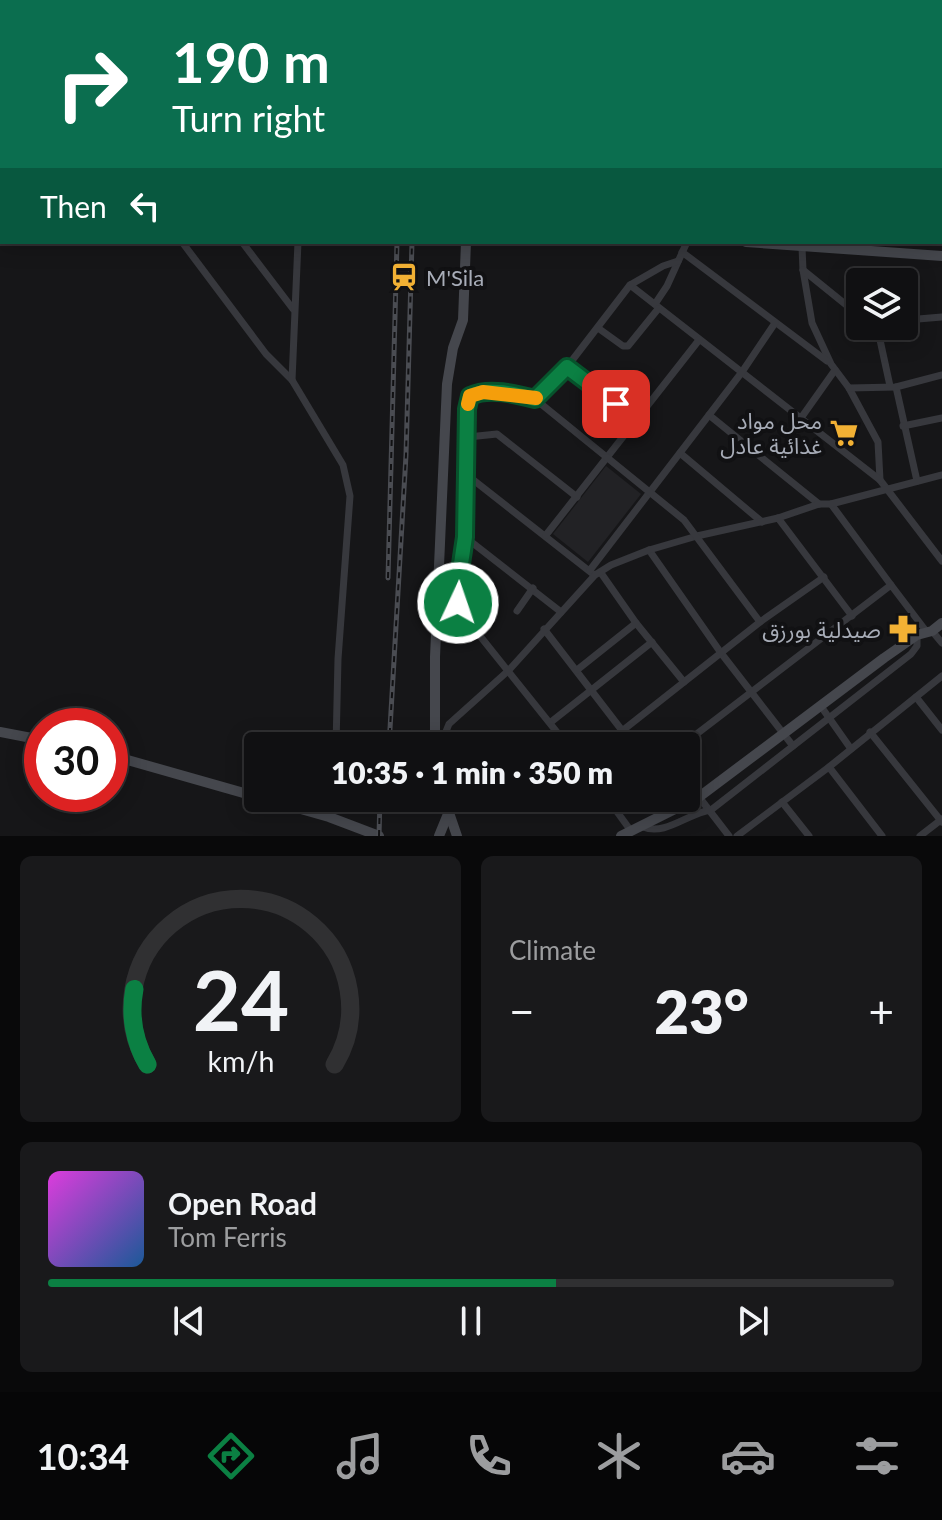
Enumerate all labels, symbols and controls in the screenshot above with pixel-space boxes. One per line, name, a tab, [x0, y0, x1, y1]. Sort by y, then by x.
text: 190 m	[172, 28, 330, 95]
icon: right	[40, 32, 144, 136]
text: Turn right	[172, 96, 325, 140]
icon: left	[123, 184, 167, 228]
text: Then	[40, 188, 107, 224]
station icon: M'Sila	[389, 262, 419, 292]
place label: M'Sila	[426, 264, 484, 291]
map controls	[846, 268, 918, 340]
button: layers	[846, 268, 918, 340]
pin	[582, 370, 650, 438]
icon: arrive	[594, 382, 638, 426]
place label: محل مواد غذائية عادل	[720, 407, 822, 459]
supermarket icon: محل مواد غذائية عادل	[829, 418, 859, 448]
position arrow	[416, 561, 500, 645]
pharmacy icon: صيدلية بورزق	[888, 614, 918, 644]
place label: صيدلية بورزق	[762, 616, 881, 644]
speed limit sign: 30	[24, 708, 128, 812]
text: 10:35 · 1 min · 350 m	[331, 754, 613, 790]
text: Climate	[509, 934, 596, 966]
text: 24	[192, 949, 289, 1049]
text: 23°	[654, 975, 749, 1047]
text: −	[509, 985, 535, 1037]
text: +	[868, 985, 894, 1037]
text: km/h	[207, 1044, 274, 1078]
text: Open Road	[168, 1185, 317, 1221]
text: Tom Ferris	[168, 1221, 287, 1253]
icon: previous	[167, 1299, 211, 1343]
icon: pause	[449, 1299, 493, 1343]
icon: next	[731, 1299, 775, 1343]
icon: directions	[203, 1428, 259, 1484]
icon: music	[332, 1428, 388, 1484]
icon: phone	[461, 1428, 517, 1484]
icon: climate	[591, 1428, 647, 1484]
icon: car	[720, 1428, 776, 1484]
icon: filters	[849, 1428, 905, 1484]
text: 10:34	[37, 1434, 129, 1478]

